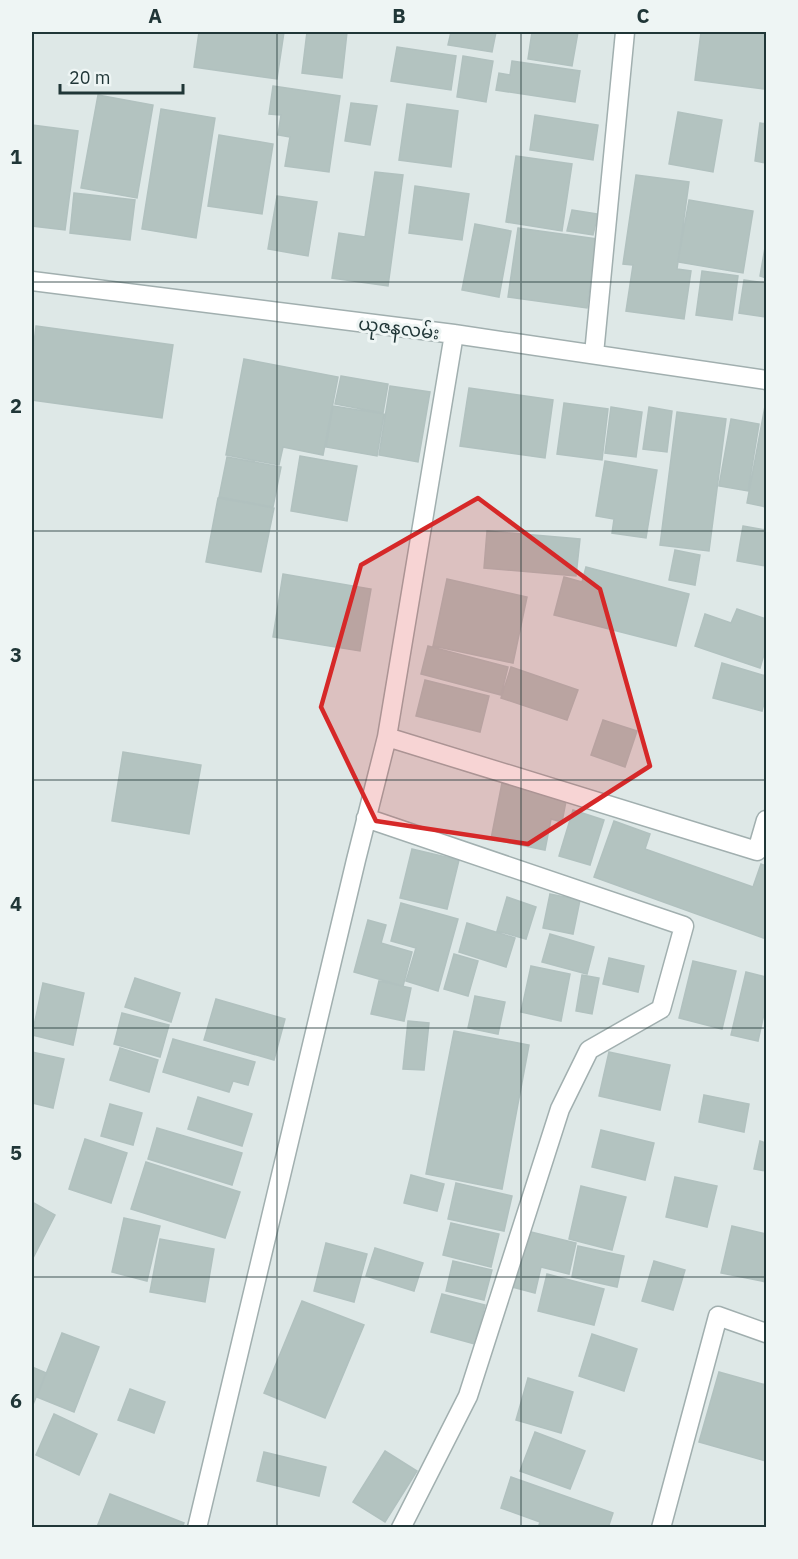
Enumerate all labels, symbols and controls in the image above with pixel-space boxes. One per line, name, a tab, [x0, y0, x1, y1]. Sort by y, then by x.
text: A	[148, 2, 162, 29]
text: B	[392, 2, 406, 29]
text: C	[636, 2, 650, 29]
scale bar	[60, 57, 183, 95]
text: 20 m	[69, 66, 111, 89]
text: 1	[10, 143, 22, 170]
street label: ယုဇနလမ်း	[357, 311, 441, 348]
text: 2	[10, 392, 22, 419]
text: 3	[10, 641, 22, 668]
text: 4	[10, 890, 22, 917]
text: 5	[10, 1139, 22, 1166]
text: 6	[10, 1387, 22, 1414]

